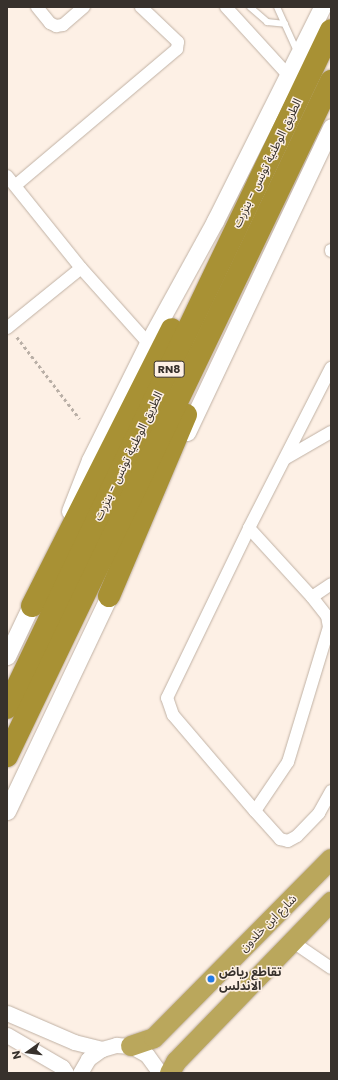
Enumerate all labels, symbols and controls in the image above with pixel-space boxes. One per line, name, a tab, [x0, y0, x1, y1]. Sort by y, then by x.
street label: الطريق الوطنية تونس - بنزرت	[229, 96, 305, 230]
road number: RN8	[153, 360, 185, 378]
street label: الطريق الوطنية تونس - بنزرت	[90, 389, 166, 523]
street label: شارع ابن خلدون	[236, 891, 300, 955]
place label: تقاطع رياض الاندلس	[219, 965, 281, 993]
marker: تقاطع رياض الاندلس	[206, 974, 216, 984]
north arrow	[8, 1032, 48, 1072]
text: N	[8, 1049, 25, 1061]

